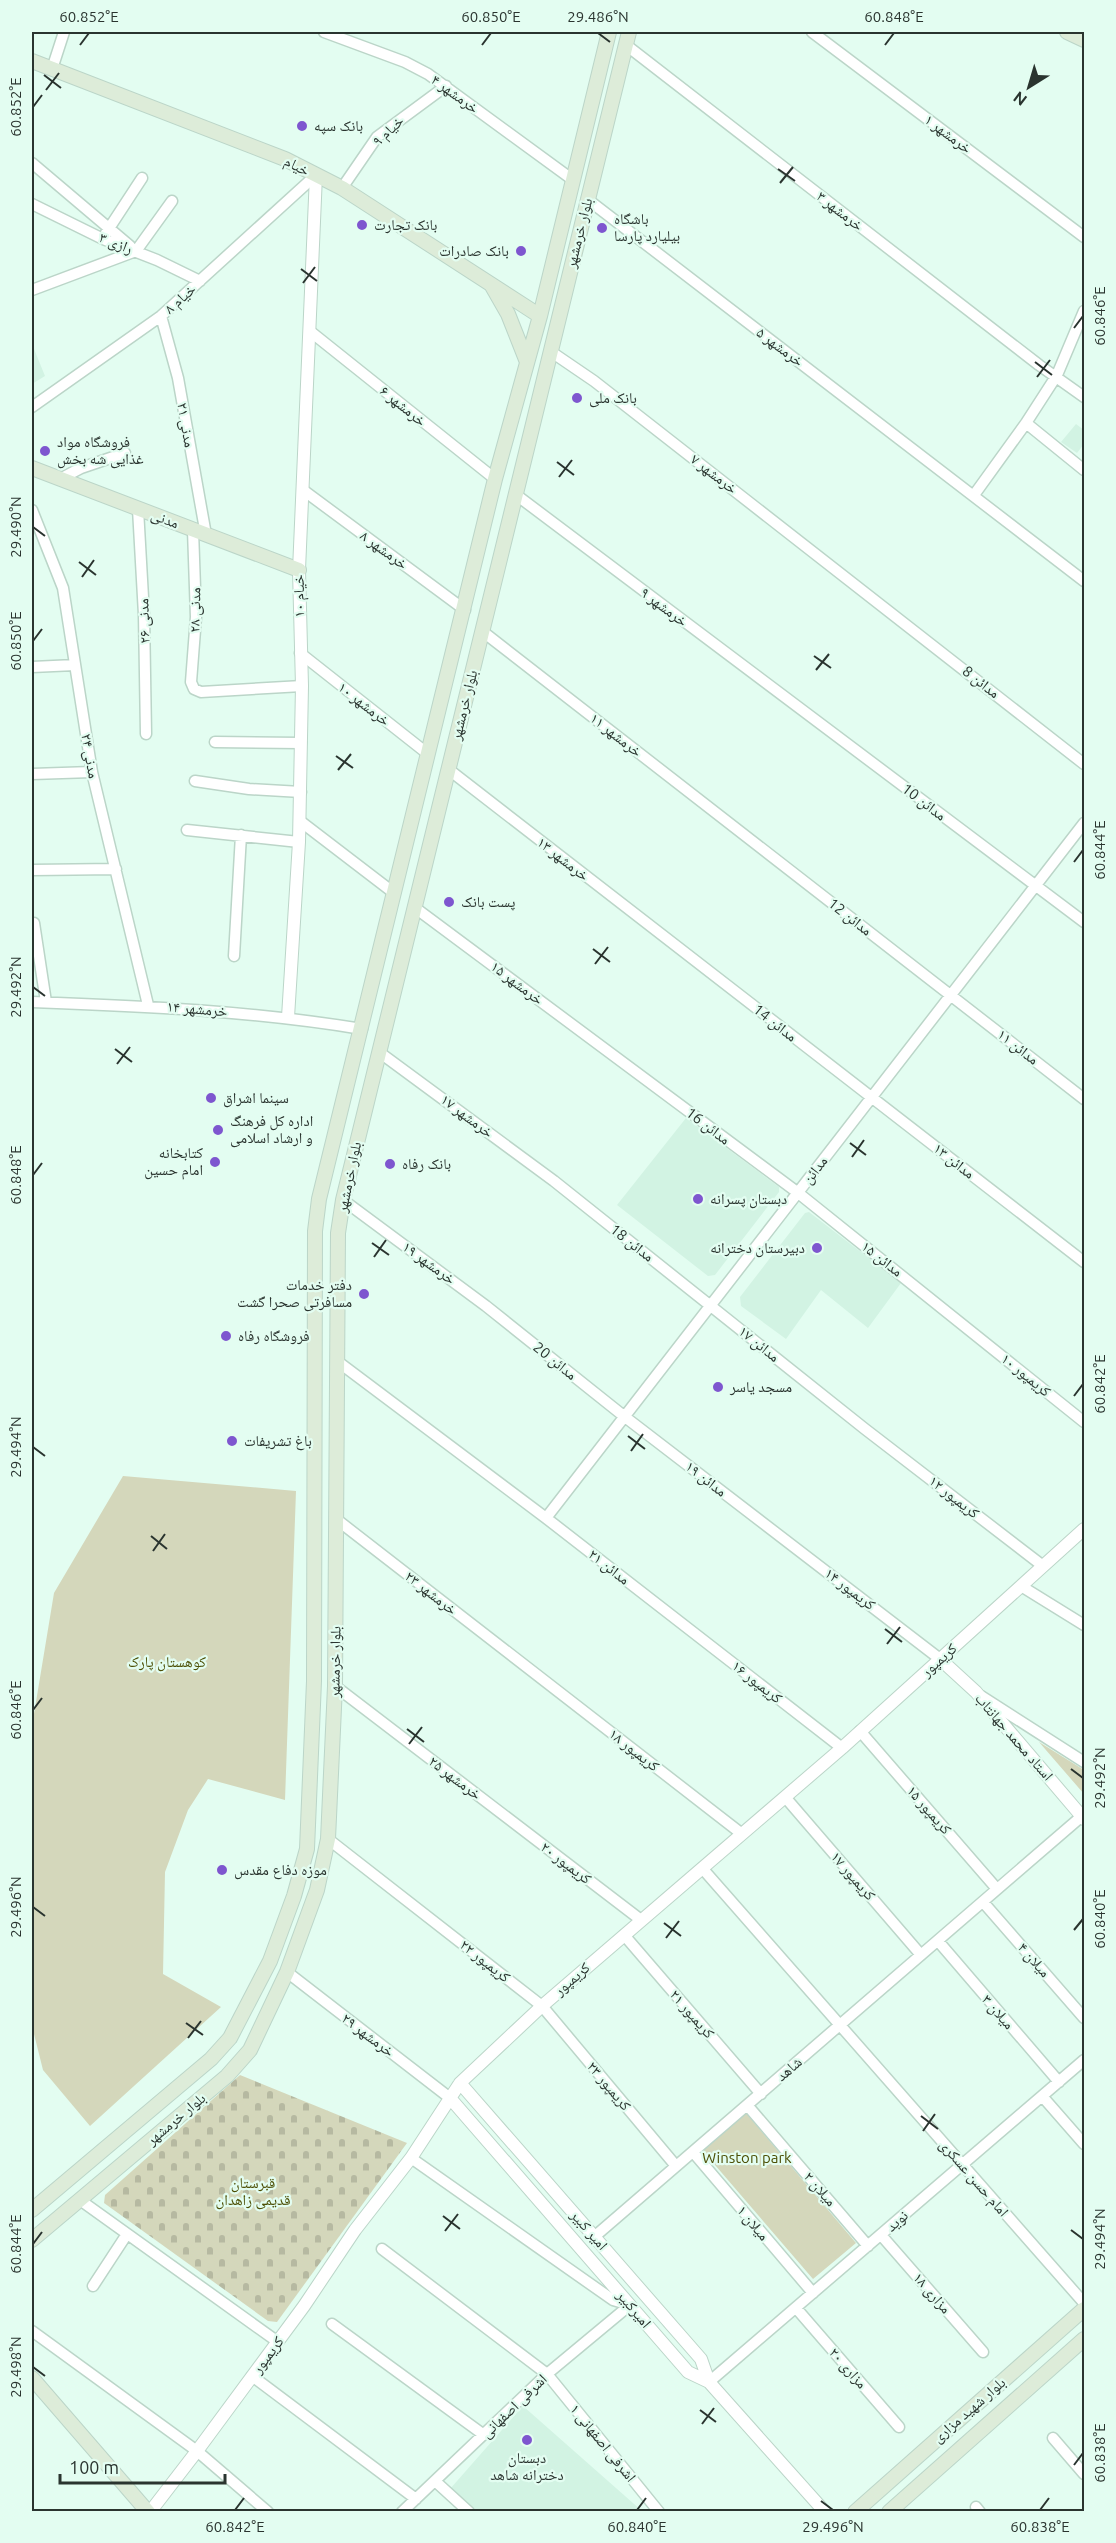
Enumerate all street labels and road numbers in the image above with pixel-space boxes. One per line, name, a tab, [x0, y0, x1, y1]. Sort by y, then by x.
street label: خرمشهر ۴	[428, 71, 483, 118]
street label: خرمشهر ۱	[921, 110, 975, 158]
street label: خیام ۹	[369, 112, 408, 151]
street label: خیام	[281, 152, 313, 181]
street label: خرمشهر ۳	[813, 187, 867, 235]
street label: بلوار خرمشهر	[561, 196, 596, 271]
street label: رازی ۳	[96, 228, 136, 259]
street label: خیام ۸	[161, 280, 201, 319]
street label: خرمشهر ۵	[753, 323, 807, 371]
street label: خرمشهر ۶	[376, 382, 430, 430]
street label: مدنی ۲۱	[172, 401, 199, 449]
street label: خرمشهر ۷	[687, 450, 741, 498]
street label: مدنی	[148, 506, 182, 533]
street label: خرمشهر ۸	[357, 527, 412, 574]
street label: خیام ۱۰	[290, 574, 309, 618]
street label: خرمشهر ۹	[637, 583, 691, 631]
street label: مدنی ۲۸	[186, 587, 205, 633]
street label: مدنی ۲۶	[134, 598, 155, 644]
street label: مدائن 8	[958, 662, 1003, 703]
street label: بلوار خرمشهر	[446, 668, 481, 743]
street label: خرمشهر ۱۰	[334, 678, 394, 730]
street label: خرمشهر ۱۱	[586, 709, 646, 761]
street label: مدنی ۲۴	[76, 732, 103, 780]
street label: مدائن 10	[898, 780, 950, 825]
street label: خرمشهر ۱۳	[533, 833, 593, 885]
street label: مدائن 12	[824, 894, 876, 941]
street label: خرمشهر ۱۵	[487, 957, 547, 1009]
street label: خرمشهر ۱۴	[166, 997, 229, 1021]
street label: مدائن 14	[749, 1000, 801, 1047]
street label: مدائن ۱۱	[993, 1025, 1042, 1070]
street label: خرمشهر ۱۷	[437, 1090, 497, 1142]
street label: مدائن 16	[682, 1104, 734, 1149]
street label: مدائن ۱۳	[929, 1139, 978, 1184]
street label: بلوار خرمشهر	[333, 1140, 365, 1215]
street label: مدائن	[799, 1152, 832, 1188]
street label: مدائن 18	[606, 1220, 658, 1267]
street label: مدائن ۱۵	[857, 1237, 906, 1282]
street label: خرمشهر ۱۹	[399, 1238, 459, 1288]
street label: مدائن ۱۷	[734, 1322, 783, 1367]
street label: مدائن 20	[529, 1338, 581, 1385]
street label: کریمپور ۱۰	[997, 1350, 1054, 1401]
street label: مدائن ۱۹	[681, 1457, 730, 1502]
street label: کریمپور ۱۲	[925, 1472, 983, 1522]
street label: مدائن ۲۱	[584, 1545, 633, 1590]
street label: کریمپور ۱۴	[821, 1564, 879, 1614]
street label: خرمشهر ۲۳	[401, 1567, 461, 1619]
street label: بلوار خرمشهر	[325, 1626, 345, 1699]
street label: کریمپور	[917, 1639, 961, 1681]
street label: کریمپور ۱۶	[728, 1657, 786, 1707]
street label: استاد محمد جهانتاب	[971, 1690, 1057, 1784]
street label: کریمپور ۱۸	[605, 1725, 663, 1775]
street label: خرمشهر ۲۵	[425, 1752, 485, 1804]
street label: کریمپور ۱۵	[903, 1782, 955, 1838]
street label: کریمپور ۲۰	[537, 1838, 595, 1888]
street label: کریمپور ۱۷	[827, 1848, 879, 1904]
street label: کریمپور ۲۲	[456, 1936, 514, 1986]
street label: میلان ۴	[1013, 1939, 1054, 1982]
street label: کریمپور	[550, 1958, 594, 2000]
street label: کریمپور ۲۱	[666, 1986, 718, 2042]
street label: میلان ۳	[977, 1991, 1018, 2034]
street label: خرمشهر ۲۹	[338, 2009, 398, 2061]
street label: شاهد	[772, 2053, 805, 2084]
street label: کریمپور ۲۳	[583, 2058, 635, 2114]
street label: بلوار خرمشهر	[142, 2089, 209, 2150]
street label: امام حسن عسکری	[935, 2136, 1012, 2221]
street label: میلان ۲	[799, 2168, 840, 2211]
street label: میلان ۱	[732, 2202, 773, 2245]
street label: امیر کبیر	[566, 2205, 611, 2254]
street label: نوید	[882, 2207, 912, 2235]
street label: مزاری ۱۸	[909, 2269, 955, 2318]
street label: امیرکبیر	[612, 2286, 655, 2332]
street label: کریمپور	[248, 2333, 288, 2378]
street label: مزاری ۲۰	[825, 2344, 871, 2393]
street label: اشرفی اصفهانی	[477, 2370, 551, 2443]
street label: بلوار شهید مزاری	[929, 2373, 1010, 2447]
street label: اشرفی اصفهانی ۱	[565, 2400, 640, 2486]

